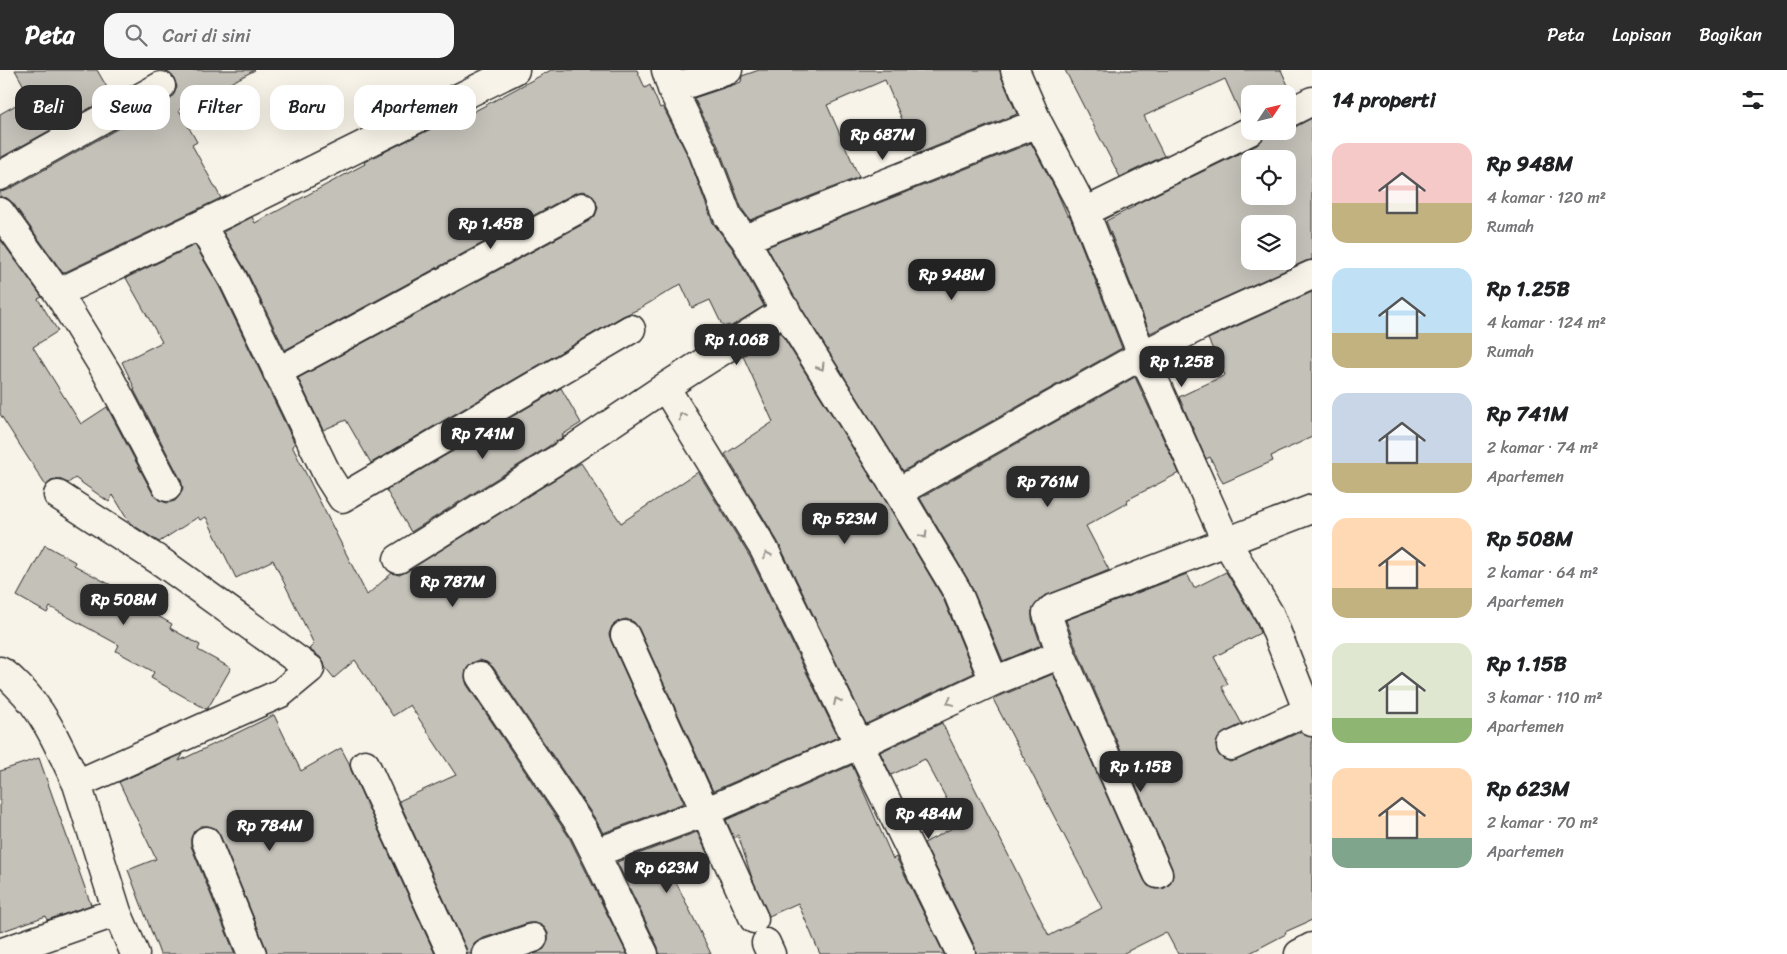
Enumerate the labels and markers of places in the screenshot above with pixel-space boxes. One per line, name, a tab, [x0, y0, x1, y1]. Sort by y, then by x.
pin: Rp 687M	[837, 118, 929, 161]
pin: Rp 1.45B	[439, 208, 543, 250]
pin: Rp 948M	[906, 258, 998, 301]
pin: Rp 1.06B	[685, 324, 789, 366]
pin: Rp 1.25B	[1130, 346, 1234, 388]
pin: Rp 741M	[437, 418, 529, 460]
pin: Rp 761M	[1002, 466, 1094, 508]
pin: Rp 523M	[799, 502, 891, 545]
pin: Rp 787M	[407, 566, 499, 608]
pin: Rp 508M	[78, 584, 170, 626]
pin: Rp 1.15B	[1089, 750, 1193, 793]
pin: Rp 484M	[883, 798, 975, 840]
pin: Rp 784M	[224, 810, 316, 852]
pin: Rp 623M	[621, 852, 713, 894]

